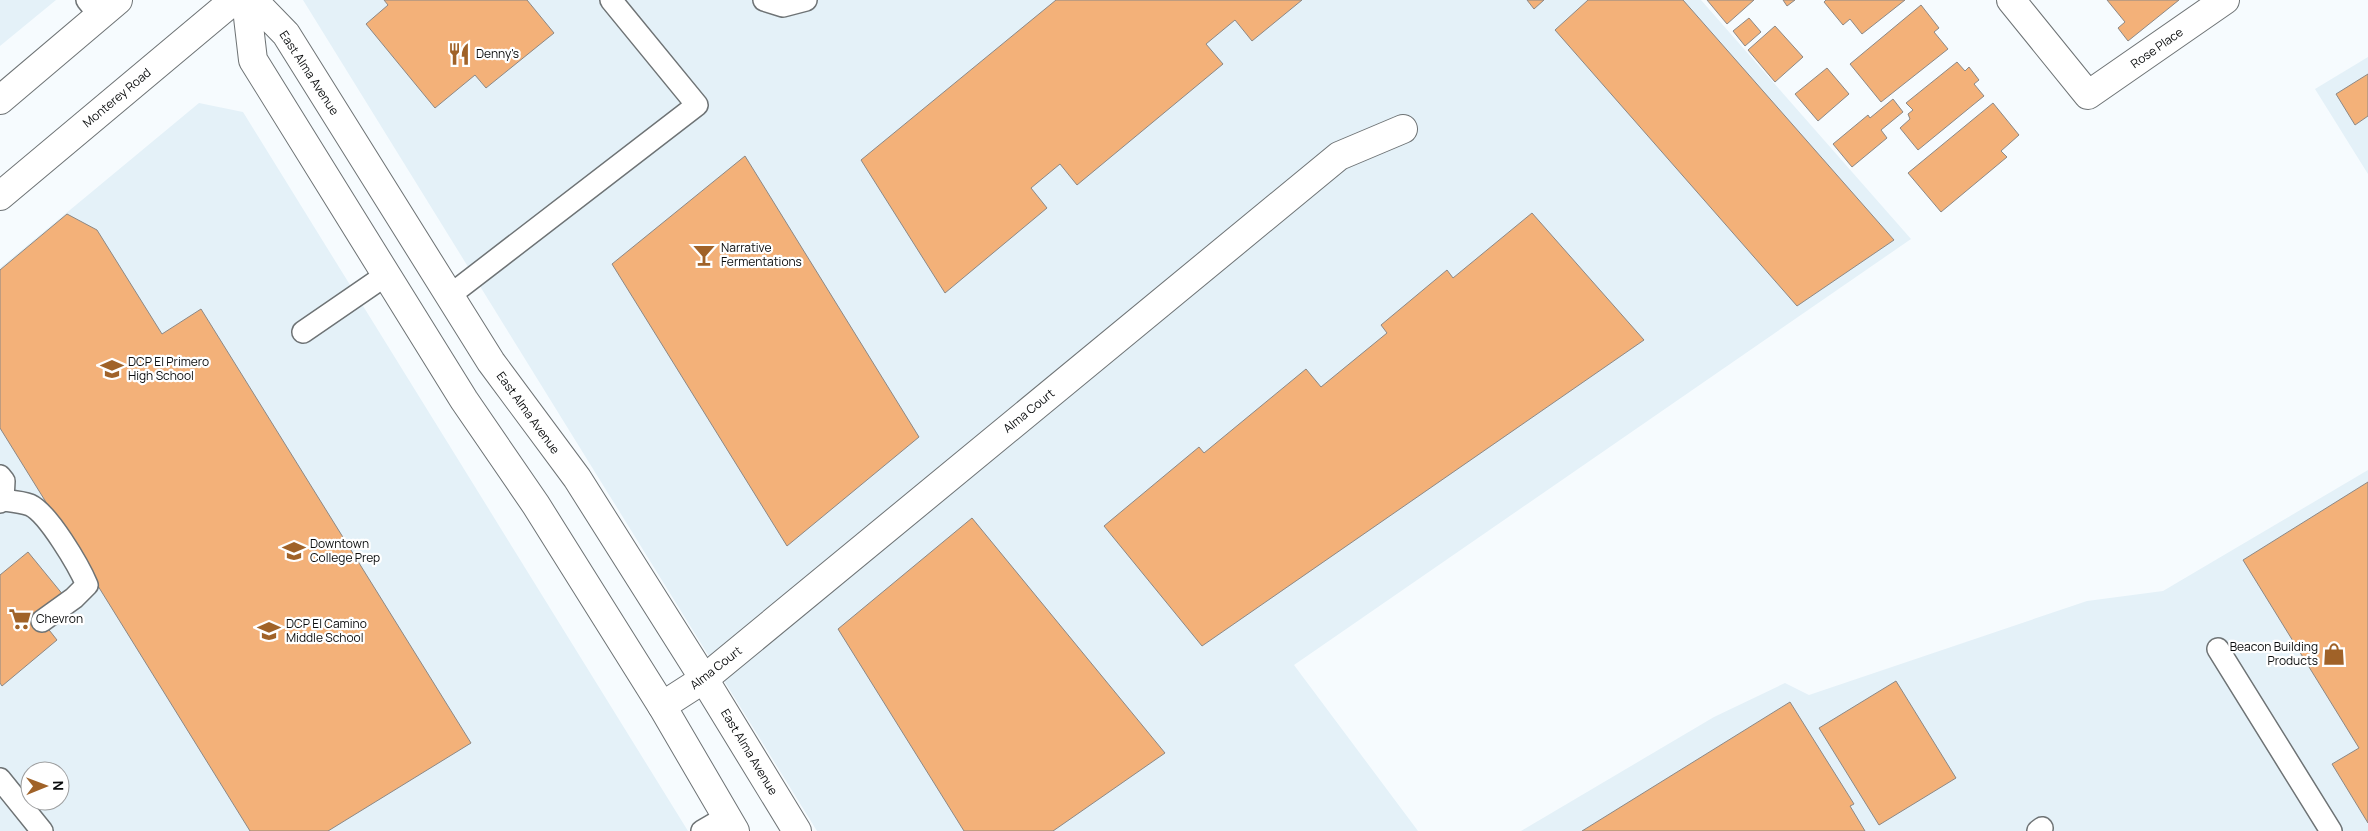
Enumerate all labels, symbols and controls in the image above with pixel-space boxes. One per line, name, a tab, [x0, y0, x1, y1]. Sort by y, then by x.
street label: Rose Place	[2127, 23, 2186, 72]
street label: East Alma Avenue	[276, 27, 343, 118]
restaurant icon: Denny's	[446, 41, 472, 67]
place label: Denny's	[476, 45, 519, 62]
street label: Monterey Road	[79, 64, 154, 131]
place label: Narrative Fermentations	[721, 239, 802, 270]
bar icon: Narrative Fermentations	[691, 242, 717, 268]
place label: DCP El Primero High School	[128, 353, 209, 384]
school or university icon: DCP El Primero High School	[99, 356, 125, 382]
street label: East Alma Avenue	[493, 368, 564, 457]
street label: Alma Court	[999, 385, 1058, 437]
place label: Downtown College Prep	[310, 535, 380, 566]
school or university icon: Downtown College Prep	[281, 538, 307, 564]
supermarket icon: Chevron	[7, 606, 33, 632]
place label: Chevron	[36, 610, 83, 627]
place label: DCP El Camino Middle School	[286, 615, 367, 646]
school or university icon: DCP El Camino Middle School	[256, 618, 282, 644]
place label: Beacon Building Products	[2230, 638, 2318, 669]
shop icon: Beacon Building Products	[2321, 641, 2347, 667]
street label: Alma Court	[686, 642, 745, 693]
street label: East Alma Avenue	[717, 705, 782, 798]
north arrow	[20, 761, 70, 811]
text: N	[49, 781, 68, 791]

